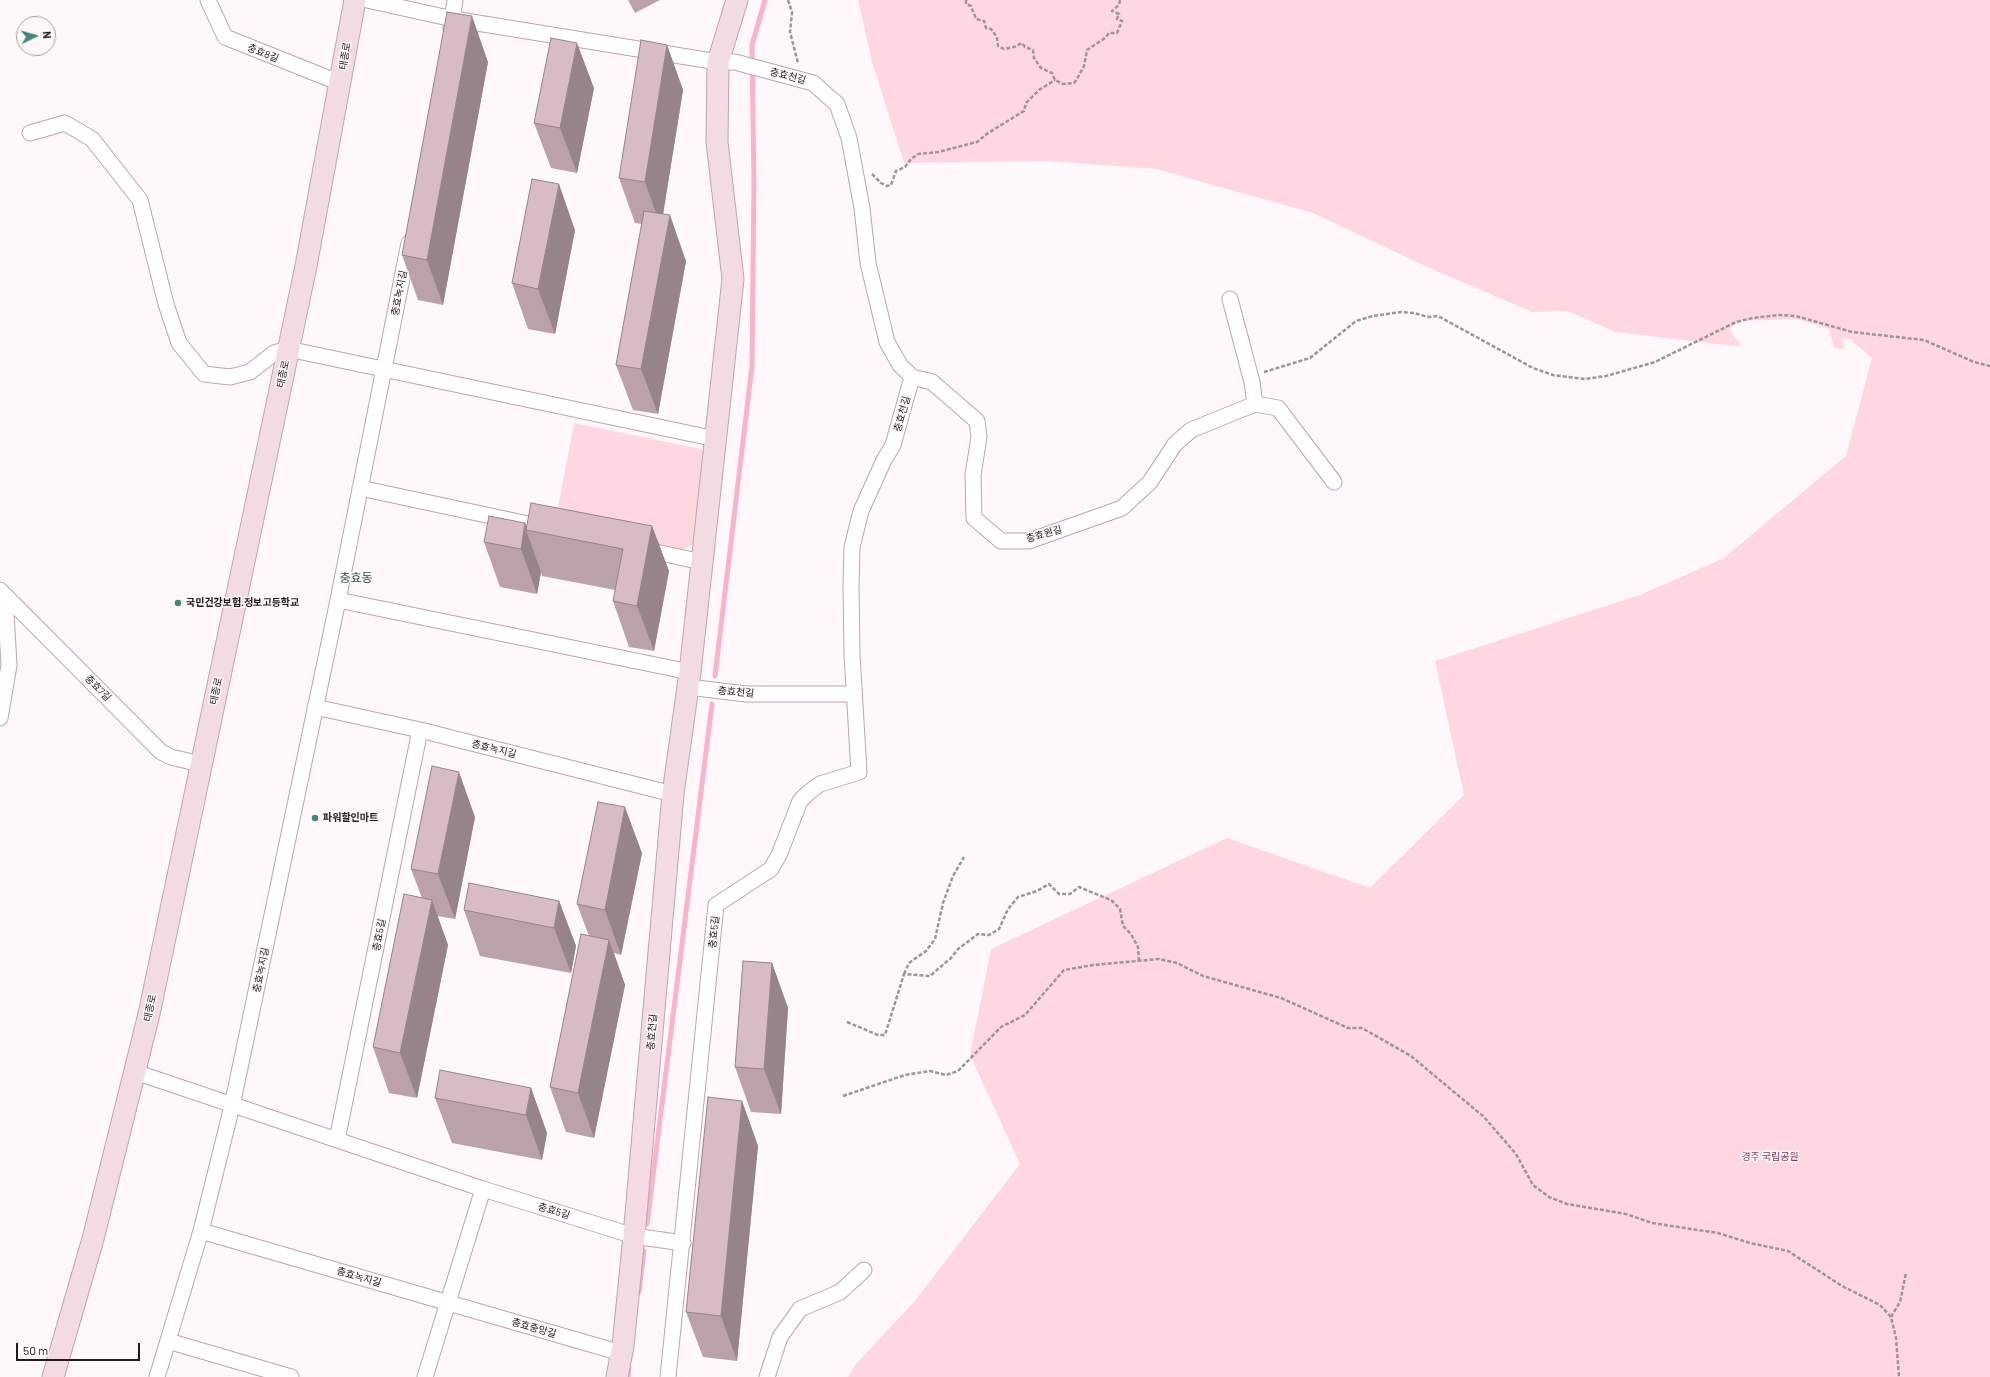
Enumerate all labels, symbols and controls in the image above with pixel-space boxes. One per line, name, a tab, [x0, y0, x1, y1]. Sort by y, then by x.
north arrow	[16, 16, 56, 56]
text: N	[41, 31, 54, 39]
street label: 충효8길	[246, 41, 280, 65]
street label: 태종로	[337, 41, 353, 71]
street label: 충효천길	[769, 65, 807, 87]
street label: 충효녹지길	[389, 269, 409, 317]
street label: 태종로	[274, 359, 292, 389]
street label: 충효천길	[891, 395, 913, 433]
street label: 충효원길	[1025, 523, 1063, 545]
district label: 충효동	[339, 571, 373, 585]
place label: 국민건강보험.정보고등학교	[186, 597, 299, 609]
marker: 국민건강보험.정보고등학교	[173, 598, 183, 608]
street label: 충효7길	[82, 672, 114, 704]
street label: 태종로	[207, 676, 225, 706]
street label: 충효천길	[717, 684, 755, 700]
street label: 충효녹지길	[470, 738, 518, 760]
place label: 파워할인마트	[323, 812, 378, 824]
marker: 파워할인마트	[310, 813, 320, 823]
street label: 충효5길	[706, 915, 722, 949]
street label: 충효5길	[370, 918, 388, 952]
street label: 충효녹지길	[250, 946, 272, 994]
street label: 태종로	[141, 993, 159, 1023]
street label: 충효천길	[644, 1013, 660, 1051]
park label: 경주 국립공원	[1741, 1151, 1799, 1163]
street label: 충효5길	[537, 1200, 571, 1222]
street label: 충효녹지길	[335, 1265, 383, 1289]
street label: 충효중앙길	[510, 1316, 558, 1340]
scale bar	[18, 1335, 142, 1361]
text: 50 m	[23, 1343, 48, 1357]

